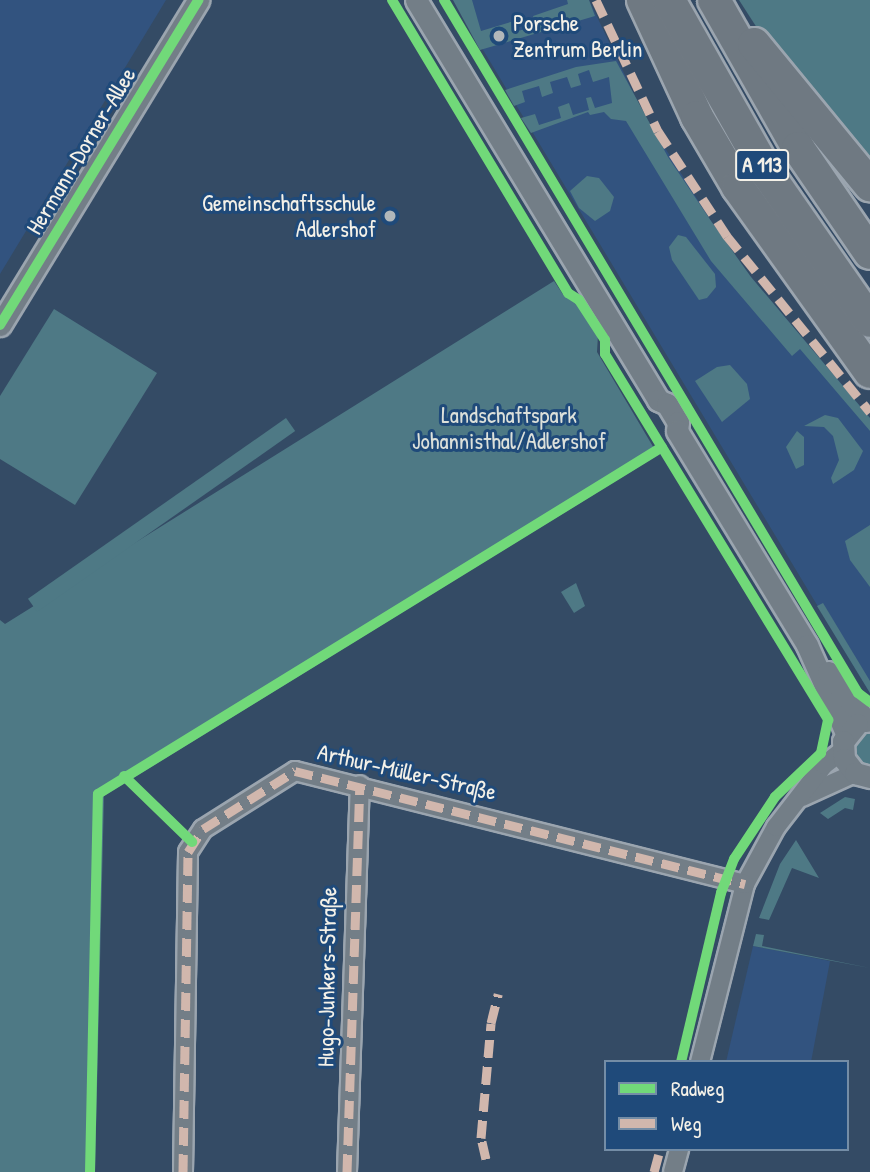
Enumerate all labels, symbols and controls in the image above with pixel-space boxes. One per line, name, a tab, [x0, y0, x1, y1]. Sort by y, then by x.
place label: Porsche Zentrum Berlin	[513, 9, 642, 63]
marker: Porsche Zentrum Berlin	[491, 28, 507, 44]
street label: Hermann-Dorner-Allee	[20, 63, 142, 239]
road number: A 113	[734, 148, 790, 182]
place label: Gemeinschaftsschule Adlershof	[202, 189, 376, 243]
marker: Gemeinschaftsschule Adlershof	[382, 208, 398, 224]
park label: Landschaftspark Johannisthal/Adlershof	[412, 401, 606, 455]
street label: Arthur-Müller-Straße	[315, 738, 499, 806]
street label: Hugo-Junkers-Straße	[312, 887, 342, 1067]
legend	[604, 1060, 849, 1151]
text: Radweg	[671, 1074, 724, 1103]
text: Weg	[671, 1109, 702, 1138]

